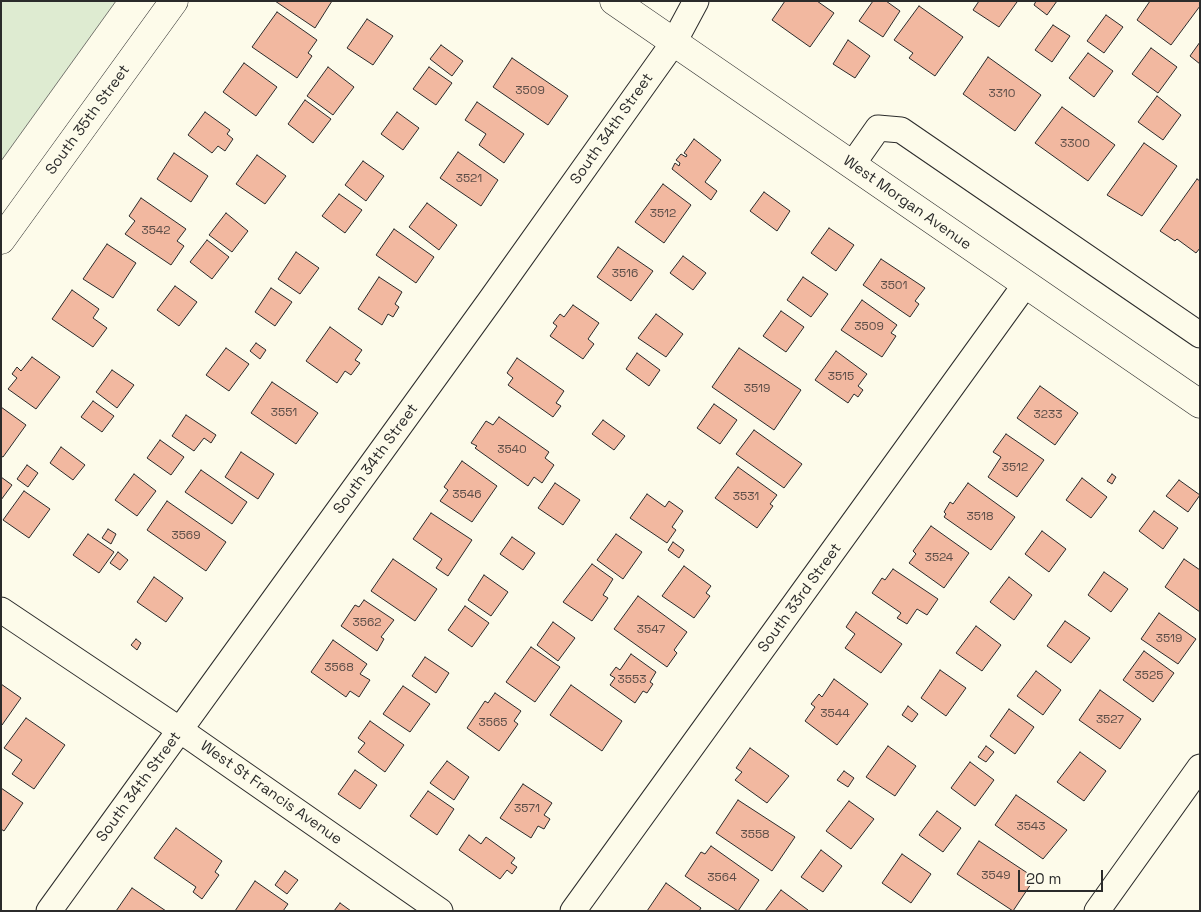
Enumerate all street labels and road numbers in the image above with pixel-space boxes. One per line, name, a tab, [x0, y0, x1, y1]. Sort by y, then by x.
street label: South 35th Street	[42, 62, 134, 178]
street label: South 34th Street	[567, 70, 657, 188]
street label: West Morgan Avenue	[840, 152, 974, 254]
street label: South 34th Street	[330, 400, 422, 518]
street label: South 33rd Street	[754, 540, 846, 656]
street label: South 34th Street	[93, 728, 185, 846]
street label: West St Francis Avenue	[197, 737, 345, 849]

